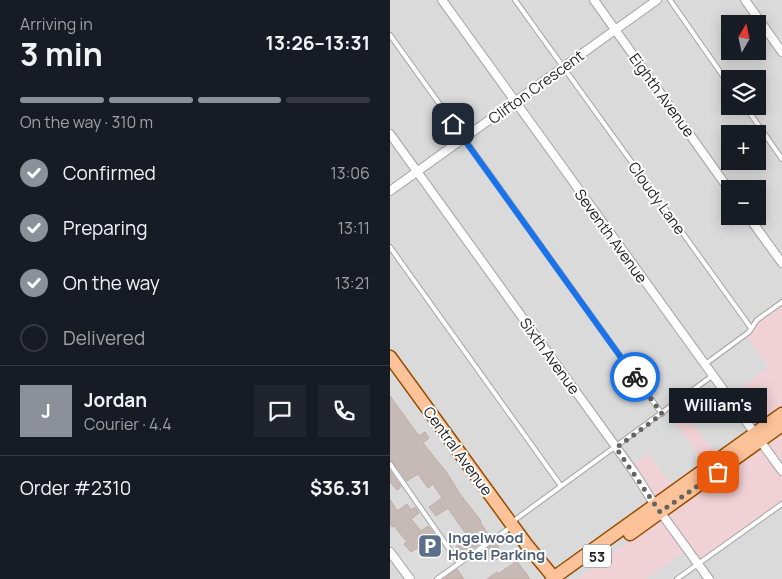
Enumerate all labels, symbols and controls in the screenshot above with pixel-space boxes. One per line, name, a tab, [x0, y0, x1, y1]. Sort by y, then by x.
text: Arriving in	[20, 13, 93, 35]
north arrow	[721, 15, 766, 60]
map controls	[721, 15, 766, 225]
text: 13:26–13:31	[266, 30, 370, 56]
text: 3 min	[20, 32, 103, 76]
street label: Clifton Crescent	[484, 45, 588, 129]
street label: Eighth Avenue	[624, 49, 700, 141]
button: layers	[721, 70, 766, 115]
pin	[432, 103, 474, 145]
icon: home	[439, 110, 467, 138]
text: On the way · 310 m	[20, 111, 153, 133]
button: +	[721, 125, 766, 170]
street label: Cloudy Lane	[623, 157, 691, 239]
icon: check	[20, 159, 48, 187]
text: Confirmed	[63, 160, 156, 186]
text: 13:06	[330, 162, 370, 184]
button: −	[721, 180, 766, 225]
street label: Seventh Avenue	[570, 185, 652, 288]
icon: check	[20, 214, 48, 242]
text: Preparing	[63, 215, 148, 241]
text: 13:11	[338, 217, 370, 239]
icon: check	[20, 269, 48, 297]
text: On the way	[63, 270, 160, 296]
text: 13:21	[335, 272, 370, 294]
street label: Sixth Avenue	[515, 313, 585, 399]
text: Delivered	[63, 325, 145, 351]
courier	[610, 352, 660, 402]
icon: bike	[621, 363, 649, 391]
button: chat	[254, 385, 306, 437]
button: phone	[318, 385, 370, 437]
text: Jordan	[84, 387, 147, 413]
callout: William's	[669, 387, 767, 422]
text: William's	[684, 394, 752, 416]
text: J	[41, 398, 51, 424]
street label: Central Avenue	[418, 402, 498, 500]
text: Courier · 4.4	[84, 413, 172, 435]
pin	[697, 451, 739, 493]
icon: bag	[704, 458, 732, 486]
text: Order #2310	[20, 475, 131, 501]
text: $36.31	[310, 475, 370, 501]
place label: Ingelwood Hotel Parking	[448, 527, 545, 565]
parking icon: Ingelwood Hotel Parking	[417, 533, 443, 559]
road number: 53	[583, 544, 611, 568]

